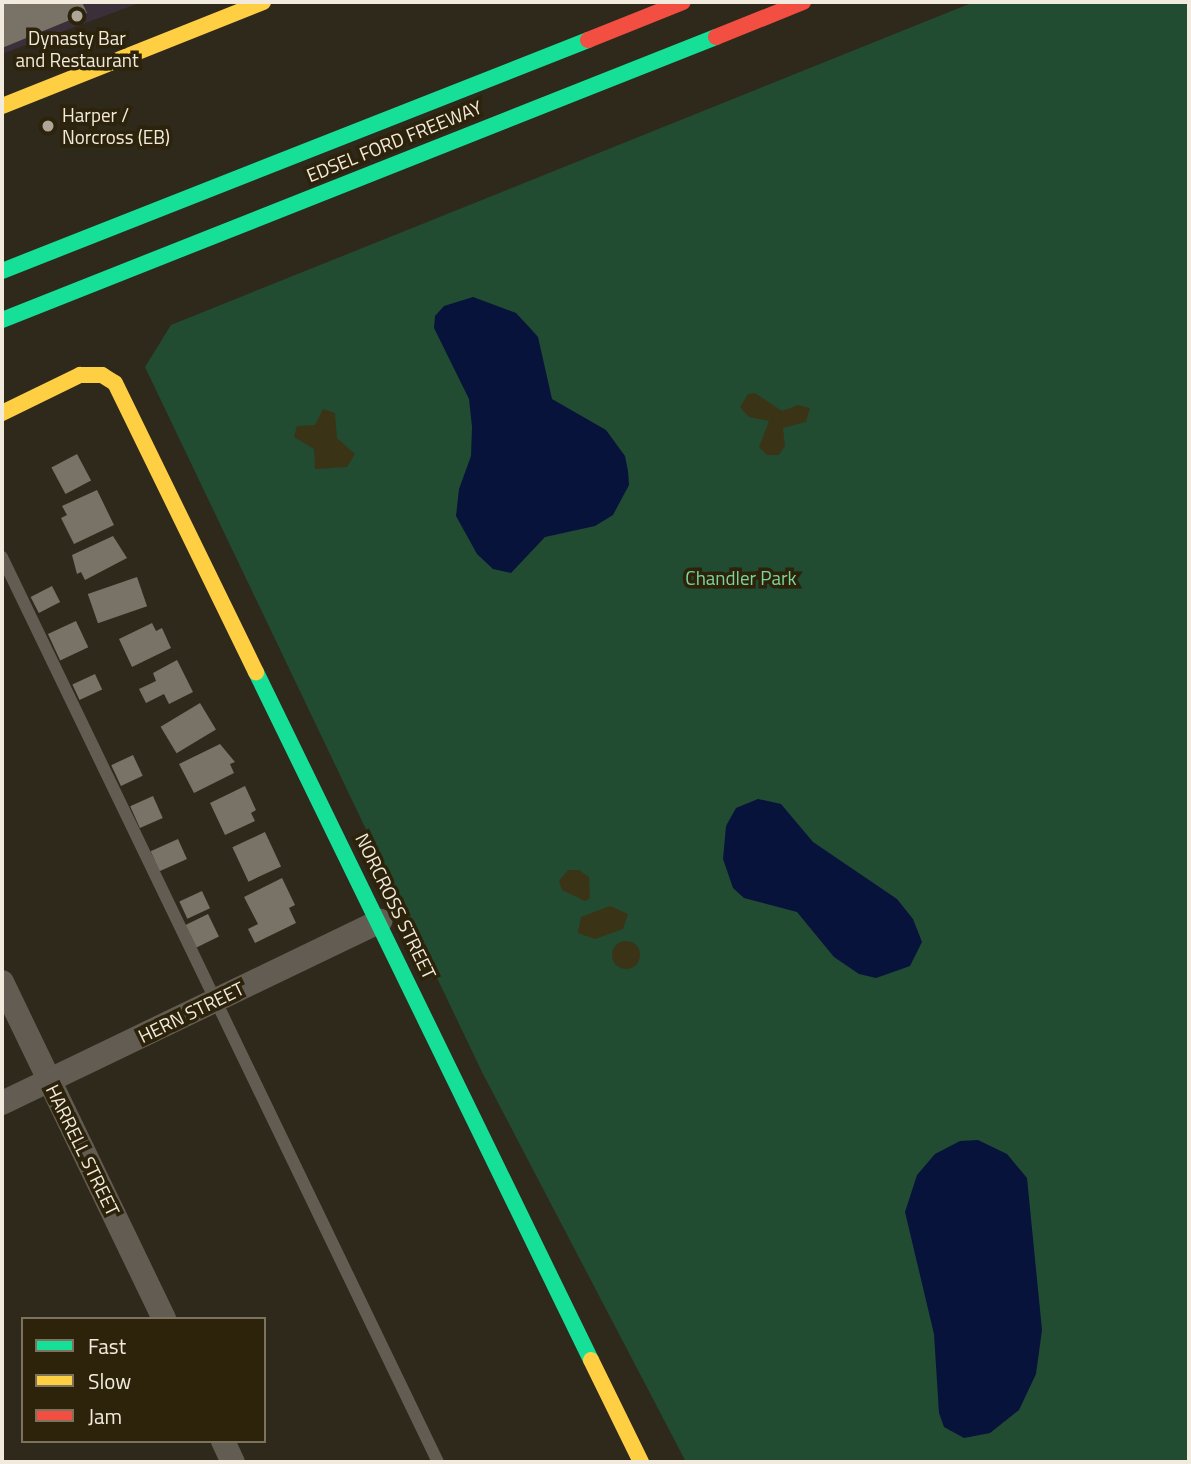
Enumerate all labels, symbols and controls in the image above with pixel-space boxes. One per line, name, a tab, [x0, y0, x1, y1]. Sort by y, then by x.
marker: Dynasty Bar and Restaurant	[69, 8, 85, 24]
place label: Dynasty Bar and Restaurant	[15, 27, 139, 71]
street label: EDSEL FORD FREEWAY	[303, 95, 485, 187]
place label: Harper / Norcross (EB)	[62, 104, 170, 148]
marker: Harper / Norcross (EB)	[40, 118, 56, 134]
park label: Chandler Park	[685, 567, 797, 589]
street label: NORCROSS STREET	[351, 829, 441, 983]
street label: HERN STREET	[134, 977, 248, 1047]
street label: HARRELL STREET	[41, 1081, 125, 1219]
legend	[21, 1317, 266, 1443]
text: Fast	[88, 1330, 126, 1362]
text: Slow	[88, 1365, 131, 1397]
text: Jam	[88, 1400, 122, 1432]

